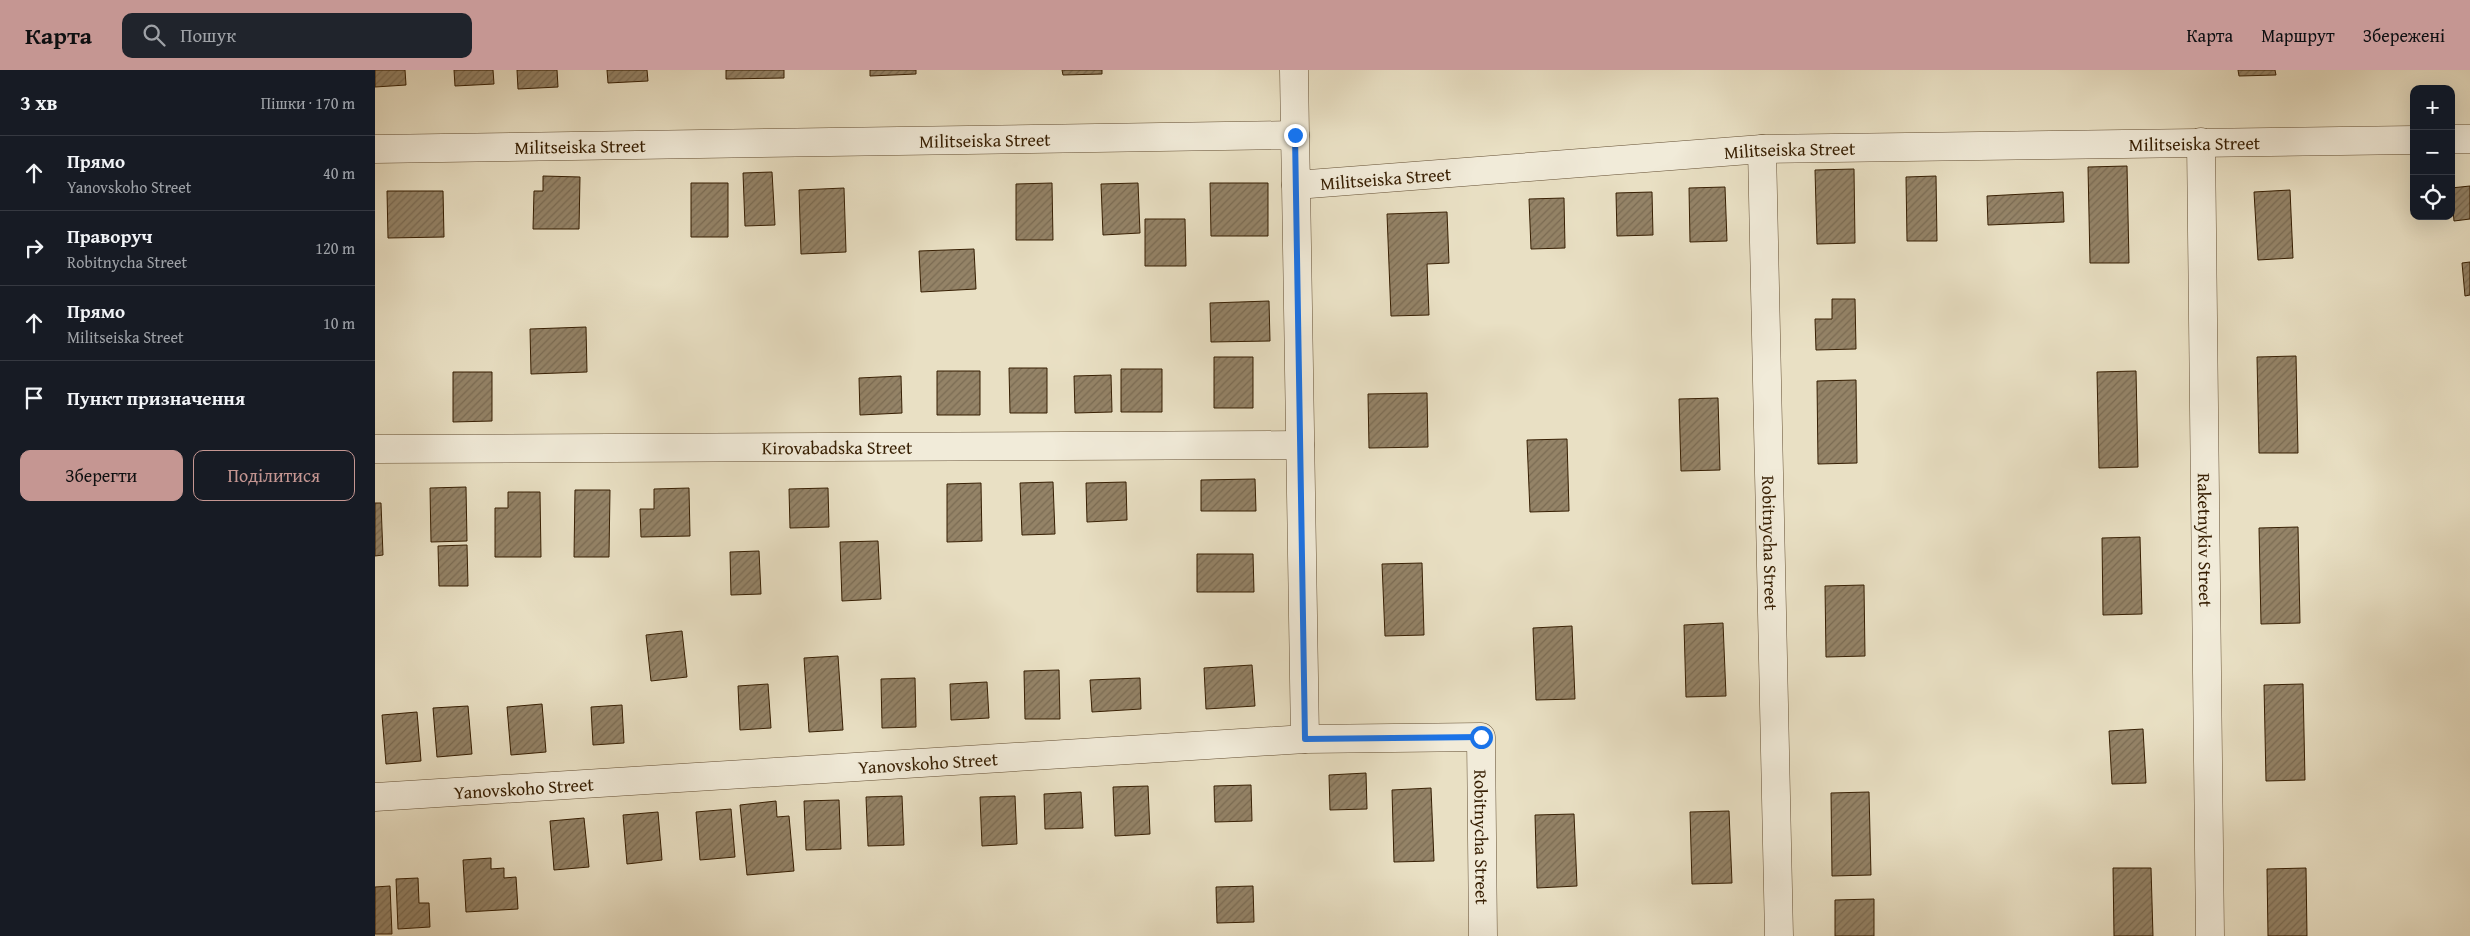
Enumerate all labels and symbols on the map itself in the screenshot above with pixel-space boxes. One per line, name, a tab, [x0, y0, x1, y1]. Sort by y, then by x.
route end	[1284, 124, 1307, 147]
street label: Militseiska Street	[919, 125, 1051, 154]
street label: Militseiska Street	[2129, 129, 2261, 157]
street label: Militseiska Street	[514, 131, 646, 160]
street label: Militseiska Street	[1723, 134, 1856, 165]
street label: Militseiska Street	[1319, 160, 1453, 197]
street label: Kirovabadska Street	[762, 433, 913, 461]
street label: Raketnykiv Street	[2191, 473, 2220, 608]
street label: Robitnycha Street	[1756, 475, 1785, 611]
route start	[1470, 726, 1493, 749]
street label: Yanovskoho Street	[857, 745, 999, 780]
street label: Robitnycha Street	[1468, 769, 1496, 906]
street label: Yanovskoho Street	[453, 770, 595, 806]

